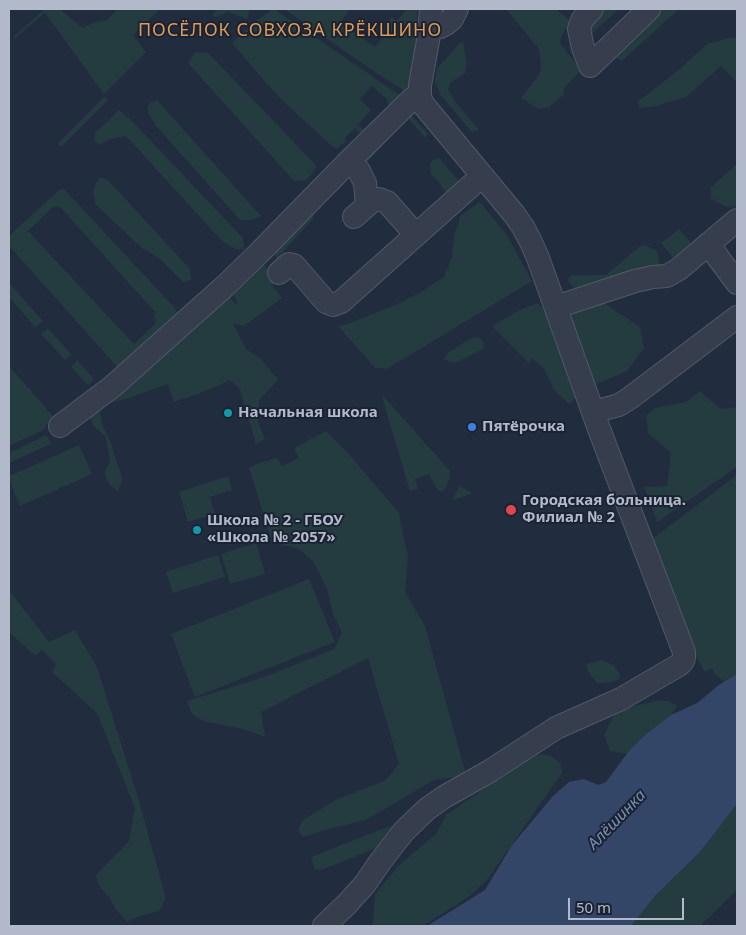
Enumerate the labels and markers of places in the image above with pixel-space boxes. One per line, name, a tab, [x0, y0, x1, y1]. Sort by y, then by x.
place label: Начальная школа	[238, 404, 378, 422]
marker: Начальная школа	[222, 407, 234, 419]
place label: Пятёрочка	[482, 418, 565, 436]
marker: Пятёрочка	[466, 421, 478, 433]
place label: Городская больница. Филиал № 2	[522, 492, 686, 527]
marker: Городская больница. Филиал № 2	[504, 503, 518, 517]
place label: Школа № 2 - ГБОУ «Школа № 2057»	[207, 512, 343, 547]
marker: Школа № 2 - ГБОУ «Школа № 2057»	[191, 524, 203, 536]

